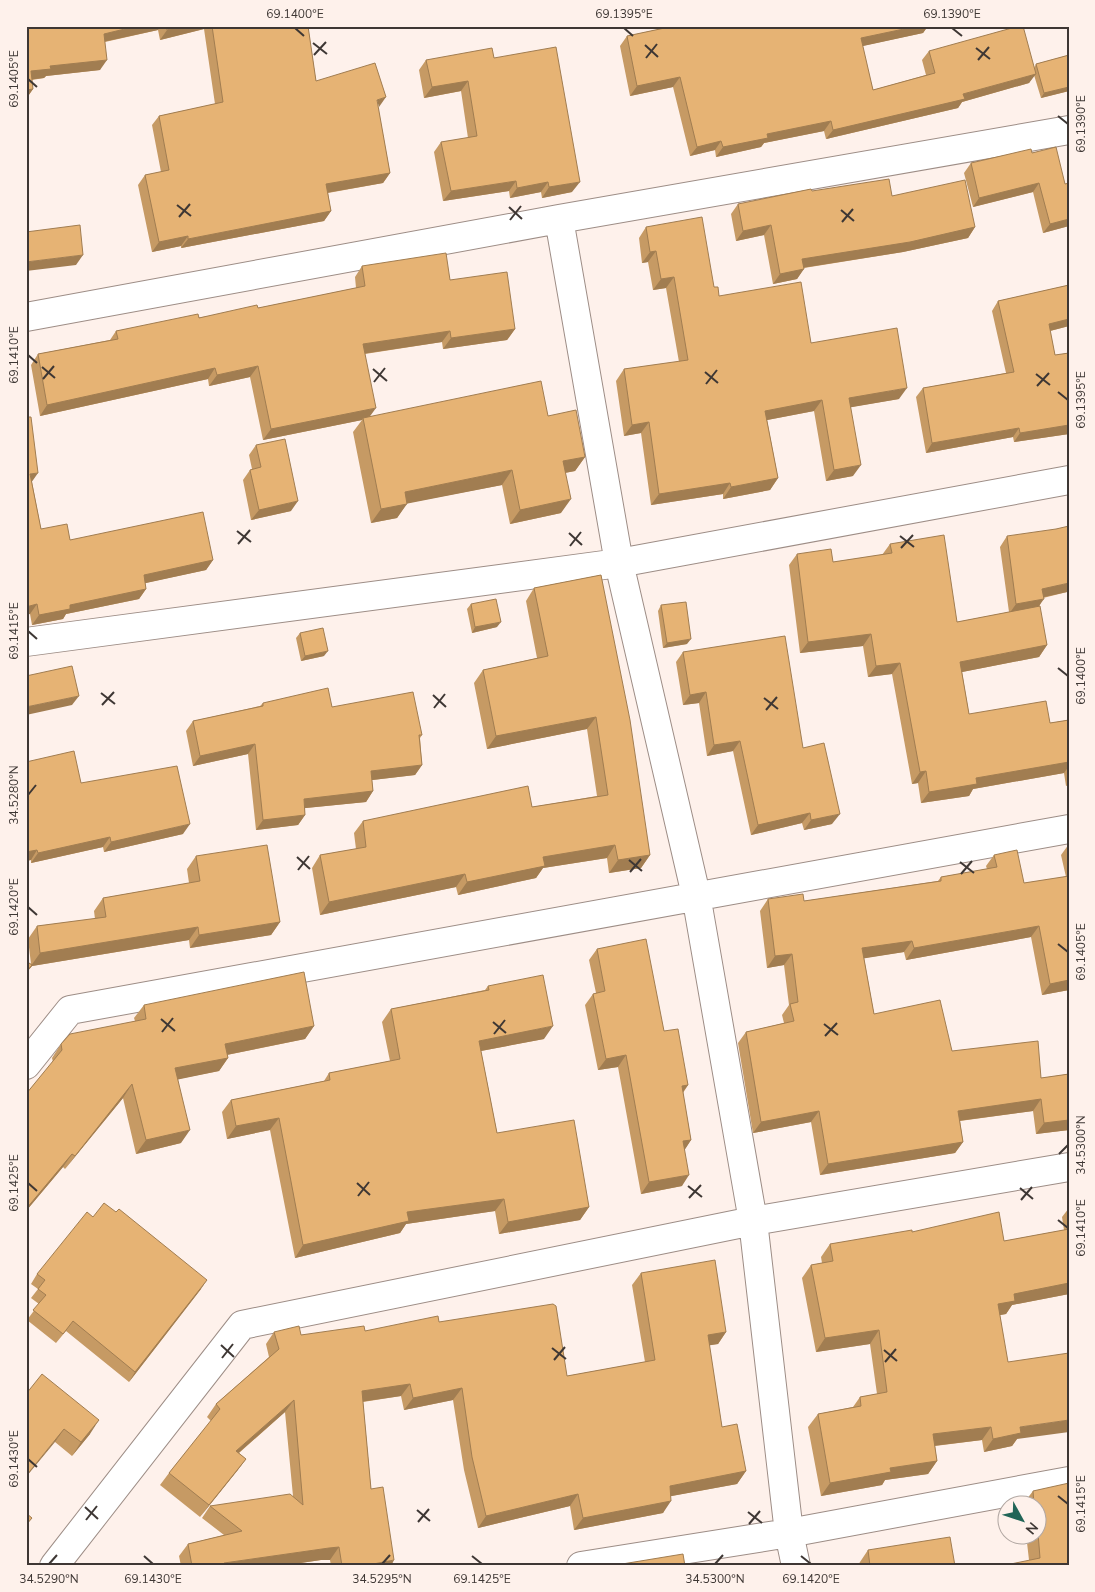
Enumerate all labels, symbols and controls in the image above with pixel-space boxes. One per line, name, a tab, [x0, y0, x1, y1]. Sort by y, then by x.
text: 69.1400°E	[266, 6, 324, 22]
text: 69.1395°E	[595, 6, 653, 22]
text: 69.1390°E	[923, 6, 981, 22]
text: 69.1405°E	[6, 50, 22, 108]
text: 69.1390°E	[1073, 95, 1089, 153]
text: 69.1410°E	[6, 326, 22, 384]
text: 69.1395°E	[1073, 371, 1089, 429]
text: 69.1415°E	[6, 602, 22, 660]
text: 69.1400°E	[1073, 647, 1089, 705]
text: 34.5280°N	[6, 765, 22, 825]
text: 69.1420°E	[6, 878, 22, 936]
text: 69.1405°E	[1073, 923, 1089, 981]
text: 34.5300°N	[1073, 1115, 1089, 1175]
text: 69.1425°E	[6, 1154, 22, 1212]
text: 69.1410°E	[1073, 1199, 1089, 1257]
text: 69.1430°E	[6, 1430, 22, 1488]
text: 69.1415°E	[1073, 1475, 1089, 1533]
north arrow	[998, 1494, 1048, 1544]
text: N	[1021, 1518, 1042, 1538]
text: 34.5290°N	[19, 1571, 79, 1587]
text: 69.1430°E	[124, 1571, 182, 1587]
text: 34.5295°N	[352, 1571, 412, 1587]
text: 69.1425°E	[453, 1571, 511, 1587]
text: 34.5300°N	[685, 1571, 745, 1587]
text: 69.1420°E	[782, 1571, 840, 1587]

